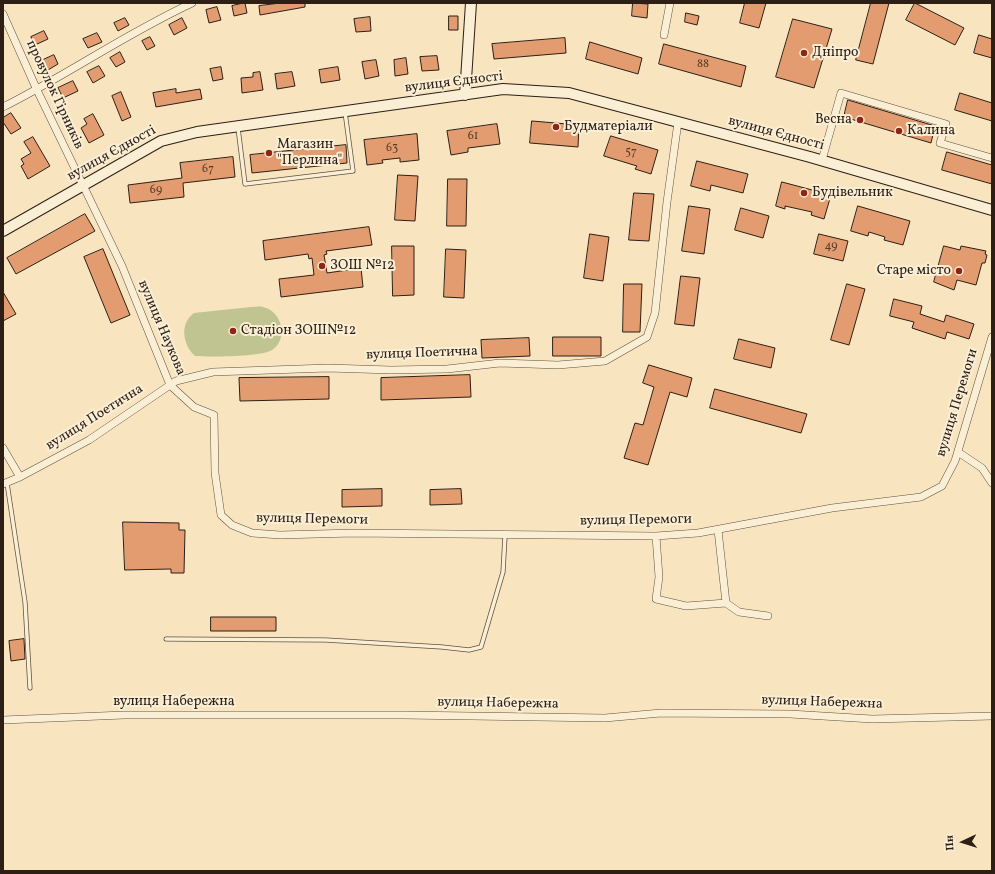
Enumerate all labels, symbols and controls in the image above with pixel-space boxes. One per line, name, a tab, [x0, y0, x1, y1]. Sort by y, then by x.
street label: провулок Гірників	[21, 38, 87, 152]
place label: Дніпро	[812, 45, 859, 61]
marker: Дніпро	[799, 48, 809, 58]
house number: 88	[697, 58, 709, 72]
street label: вулиця Єдності	[404, 69, 504, 97]
place label: Весна	[815, 112, 852, 128]
street label: вулиця Єдності	[726, 113, 826, 155]
marker: Весна	[855, 115, 865, 125]
place label: Будматеріали	[564, 119, 653, 135]
marker: Будматеріали	[551, 122, 561, 132]
street label: вулиця Єдності	[65, 123, 159, 185]
place label: Калина	[907, 123, 955, 139]
marker: Калина	[894, 126, 904, 136]
house number: 61	[468, 130, 478, 144]
place label: Магазин "Перлина"	[277, 137, 342, 170]
house number: 63	[386, 142, 398, 156]
house number: 57	[625, 146, 637, 160]
marker: Магазин "Перлина"	[264, 148, 274, 158]
house number: 67	[202, 163, 214, 177]
house number: 69	[150, 184, 162, 198]
place label: Будівельник	[812, 185, 893, 201]
marker: Будівельник	[799, 188, 809, 198]
house number: 49	[824, 240, 838, 254]
place label: ЗОШ №12	[330, 258, 394, 274]
marker: ЗОШ №12	[317, 261, 327, 271]
place label: Старе місто	[877, 263, 951, 279]
marker: Старе місто	[954, 266, 964, 276]
street label: вулиця Наукова	[133, 278, 189, 378]
place label: Стадіон ЗОШ№12	[241, 323, 356, 339]
marker: Стадіон ЗОШ№12	[228, 326, 238, 336]
street label: вулиця Поетична	[366, 344, 478, 364]
street label: вулиця Перемоги	[934, 347, 982, 459]
street label: вулиця Поетична	[43, 381, 147, 455]
street label: вулиця Перемоги	[256, 511, 368, 529]
street label: вулиця Перемоги	[580, 512, 692, 530]
street label: вулиця Набережна	[761, 692, 883, 714]
street label: вулиця Набережна	[113, 694, 235, 710]
street label: вулиця Набережна	[437, 695, 559, 713]
north arrow	[943, 822, 983, 862]
text: Пн	[943, 835, 959, 851]

